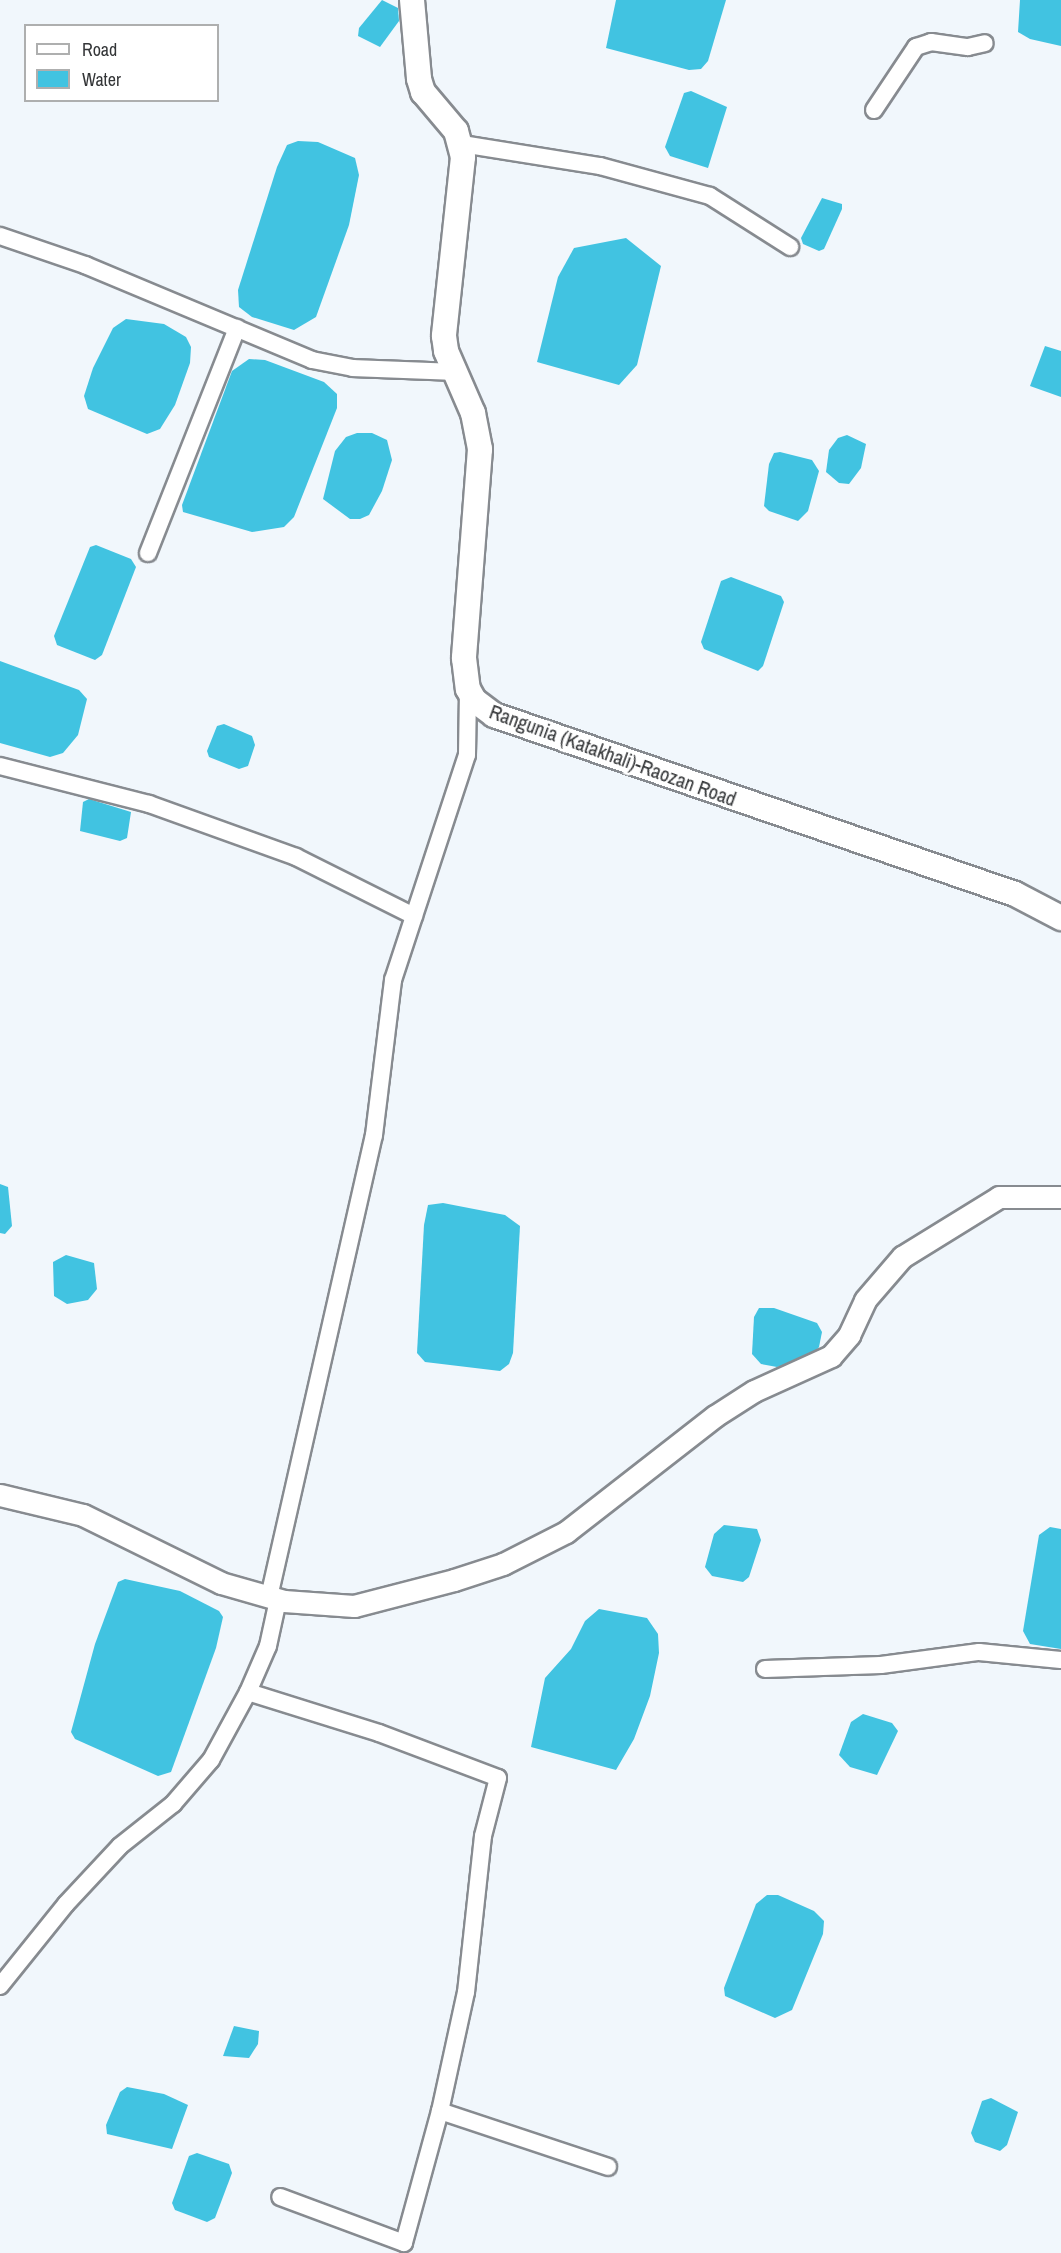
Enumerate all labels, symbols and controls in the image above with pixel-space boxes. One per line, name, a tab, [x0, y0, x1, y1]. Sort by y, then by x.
legend	[24, 24, 219, 102]
text: Road	[82, 37, 117, 62]
text: Water	[82, 67, 121, 92]
street label: Rangunia (Katakhali)-Raozan Road	[486, 699, 740, 811]

